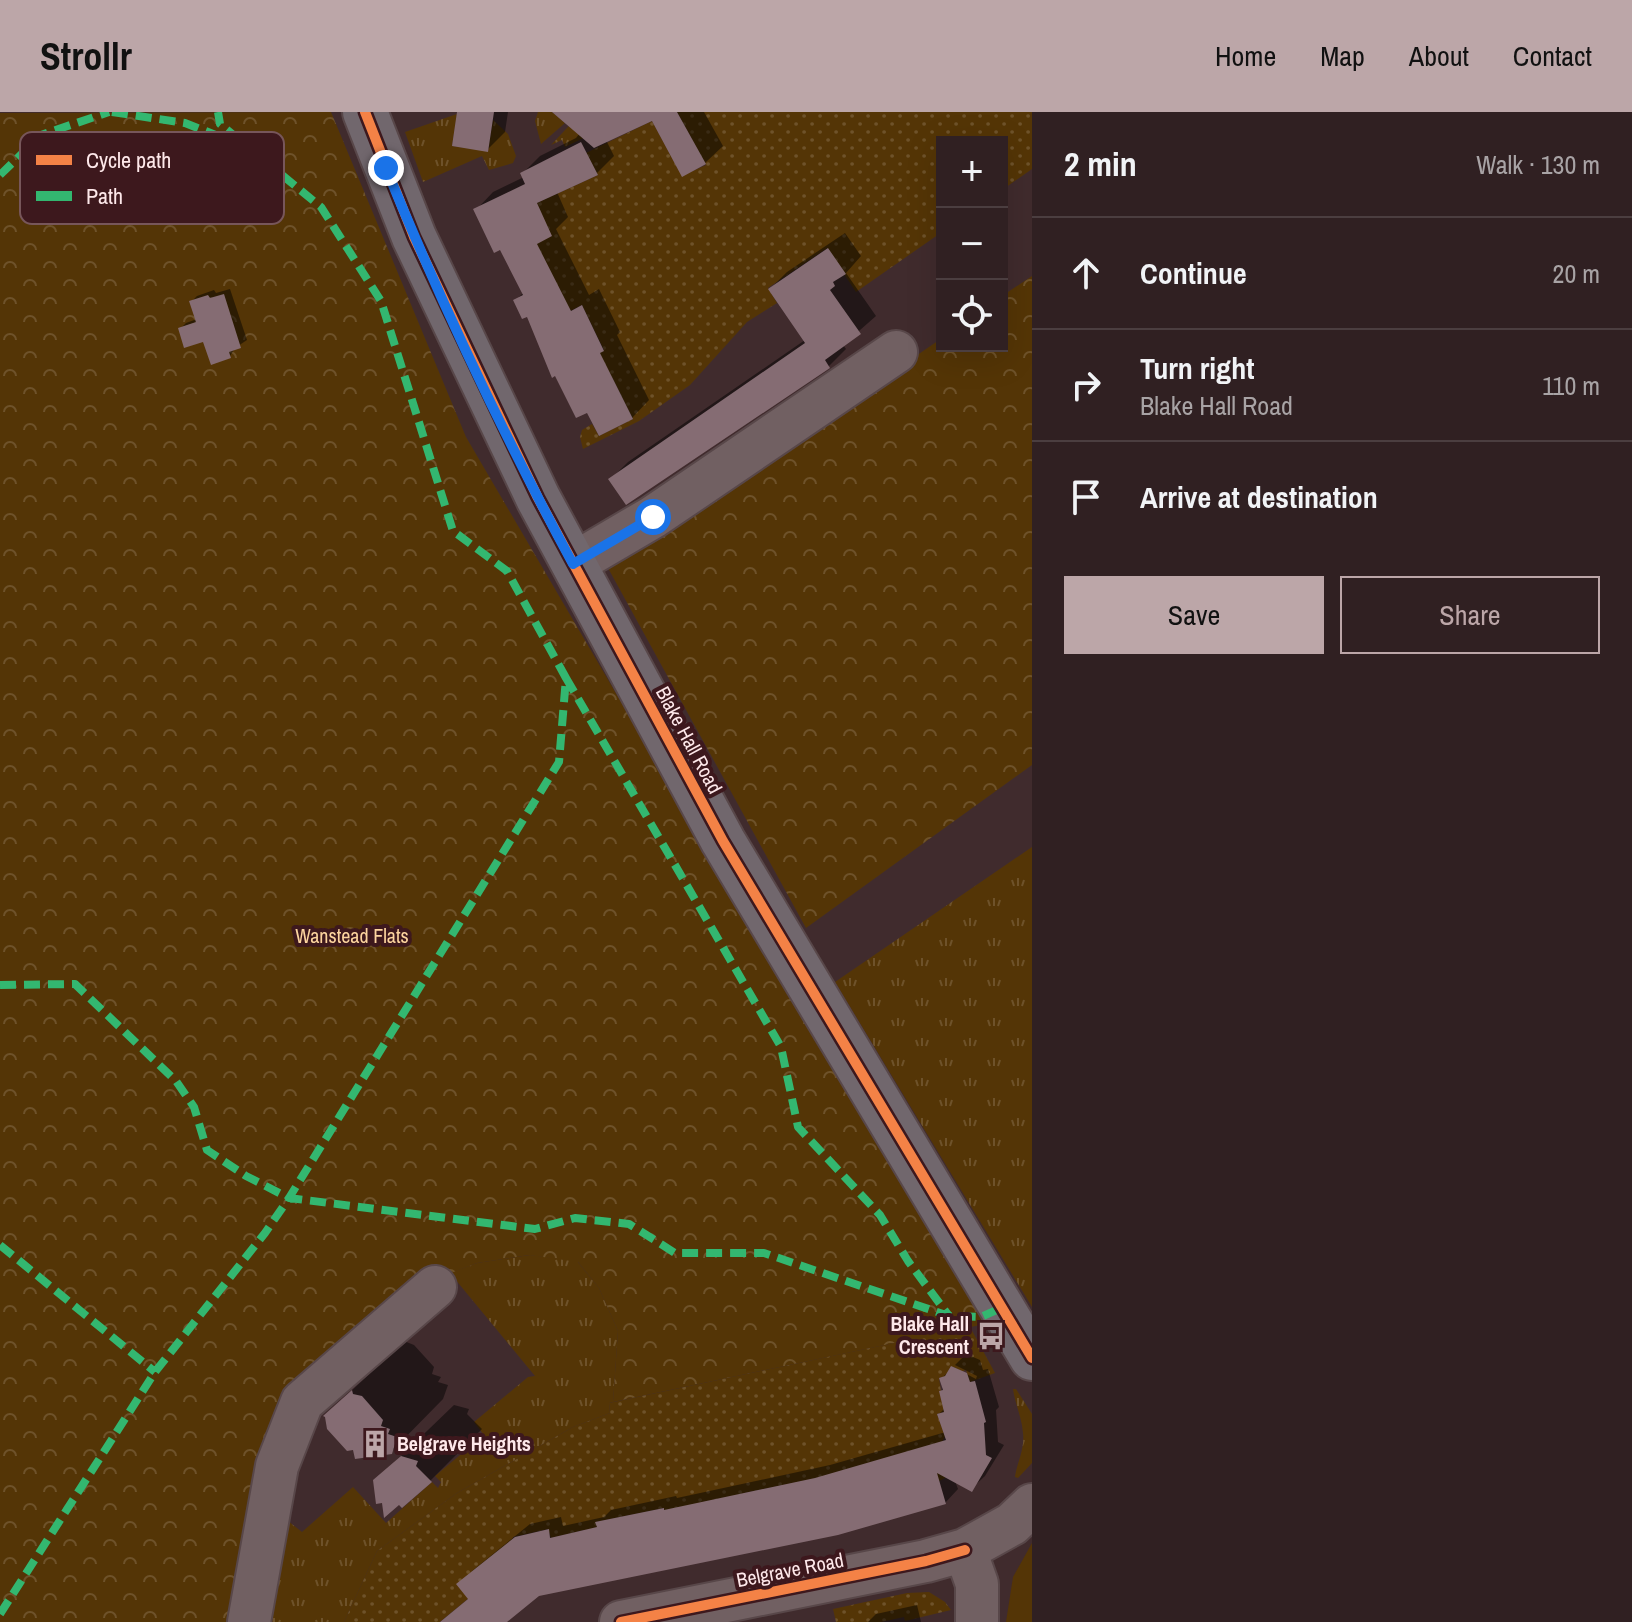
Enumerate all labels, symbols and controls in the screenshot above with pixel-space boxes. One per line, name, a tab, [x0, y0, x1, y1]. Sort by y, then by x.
text: Strollr	[40, 31, 132, 82]
text: Home	[1215, 37, 1276, 75]
text: Map	[1320, 37, 1365, 75]
text: About	[1409, 37, 1469, 75]
text: Contact	[1513, 37, 1592, 75]
legend	[20, 132, 284, 224]
map controls	[936, 136, 1008, 352]
button: +	[936, 136, 1008, 208]
text: 2 min	[1064, 141, 1137, 187]
text: Cycle path	[86, 145, 171, 175]
text: Walk · 130 m	[1476, 147, 1600, 182]
route end	[368, 150, 404, 186]
text: Path	[86, 181, 123, 211]
button: −	[936, 208, 1008, 280]
icon: ahead	[1064, 251, 1108, 295]
text: Continue	[1140, 253, 1247, 293]
text: 20 m	[1553, 256, 1600, 291]
button: locate	[936, 280, 1008, 352]
text: Turn right	[1140, 348, 1254, 388]
icon: right	[1064, 363, 1108, 407]
text: 110 m	[1542, 368, 1600, 403]
text: Blake Hall Road	[1140, 388, 1293, 423]
icon: arrive	[1064, 475, 1108, 519]
text: Arrive at destination	[1140, 477, 1378, 517]
route start	[635, 499, 671, 535]
button: Save	[1064, 576, 1324, 654]
button: Share	[1340, 576, 1600, 654]
street label: Blake Hall Road	[650, 682, 729, 798]
park label: Wanstead Flats	[295, 922, 409, 949]
place label: Blake Hall Crescent	[891, 1310, 970, 1360]
bus stop icon: Blake Hall Crescent	[976, 1321, 1006, 1351]
building icon: Belgrave Heights	[360, 1429, 390, 1459]
place label: Belgrave Heights	[397, 1430, 531, 1457]
street label: Belgrave Road	[734, 1546, 846, 1593]

